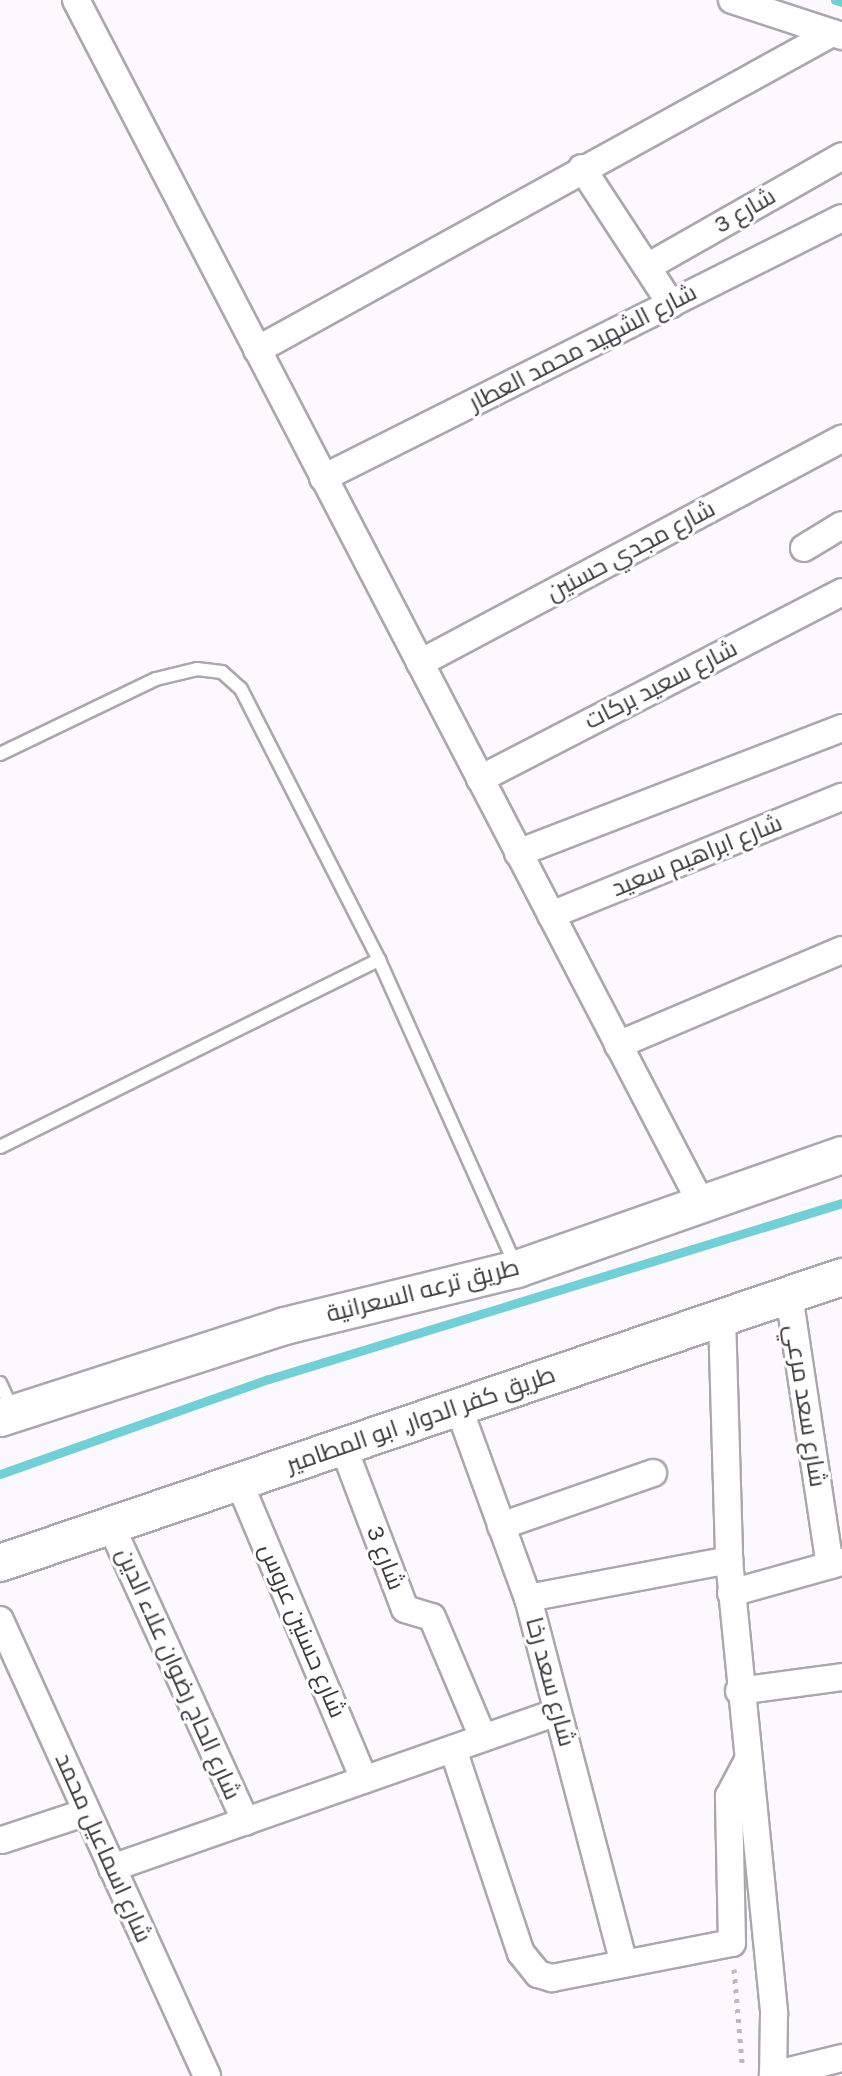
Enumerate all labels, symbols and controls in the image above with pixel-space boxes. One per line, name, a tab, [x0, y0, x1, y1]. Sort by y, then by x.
street label: شارع 3	[709, 182, 781, 240]
street label: شارع الشهيد محمد العطار	[464, 278, 702, 418]
street label: شارع مجدي حسنين	[542, 494, 720, 608]
street label: شارع سعيد بركات	[580, 634, 742, 736]
street label: شارع ابراهيم سعيد	[608, 809, 786, 903]
street label: طريق ترعه السعرانية	[324, 1253, 522, 1329]
street label: شارع سعد مرعي	[778, 1323, 832, 1489]
street label: طريق كفر الدوار, ابو المطامير	[283, 1360, 559, 1480]
street label: شارع 3	[360, 1522, 410, 1594]
street label: شارع حسنين عروس	[252, 1540, 352, 1722]
street label: شارع الحاج رضوان علاء الدين	[109, 1544, 247, 1804]
street label: شارع سعد رخا	[519, 1614, 581, 1750]
street label: شارع اسماعيل محمد	[48, 1749, 158, 1947]

